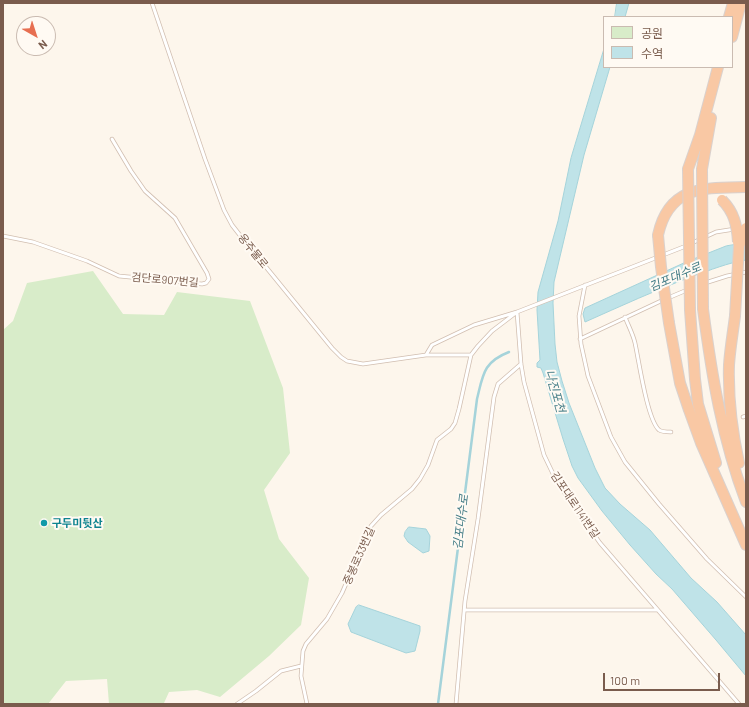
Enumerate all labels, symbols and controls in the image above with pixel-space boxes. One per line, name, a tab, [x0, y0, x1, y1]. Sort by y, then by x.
north arrow	[16, 16, 56, 56]
legend	[603, 16, 733, 68]
text: 공원	[641, 26, 663, 40]
text: N	[36, 38, 50, 52]
text: 수역	[641, 46, 663, 60]
street label: 옹주물로	[235, 231, 271, 271]
water label: 김포대수로	[647, 260, 703, 294]
street label: 검단로907번길	[131, 270, 199, 290]
water label: 나진포천	[542, 368, 568, 414]
street label: 김포대로1141번길	[548, 469, 602, 541]
water label: 김포대수로	[450, 494, 472, 550]
place label: 구두미뒷산	[52, 516, 103, 530]
marker: 구두미뒷산	[39, 518, 49, 528]
street label: 중봉로33번길	[340, 525, 378, 587]
scale bar	[605, 665, 722, 691]
text: 100 m	[610, 673, 640, 687]

